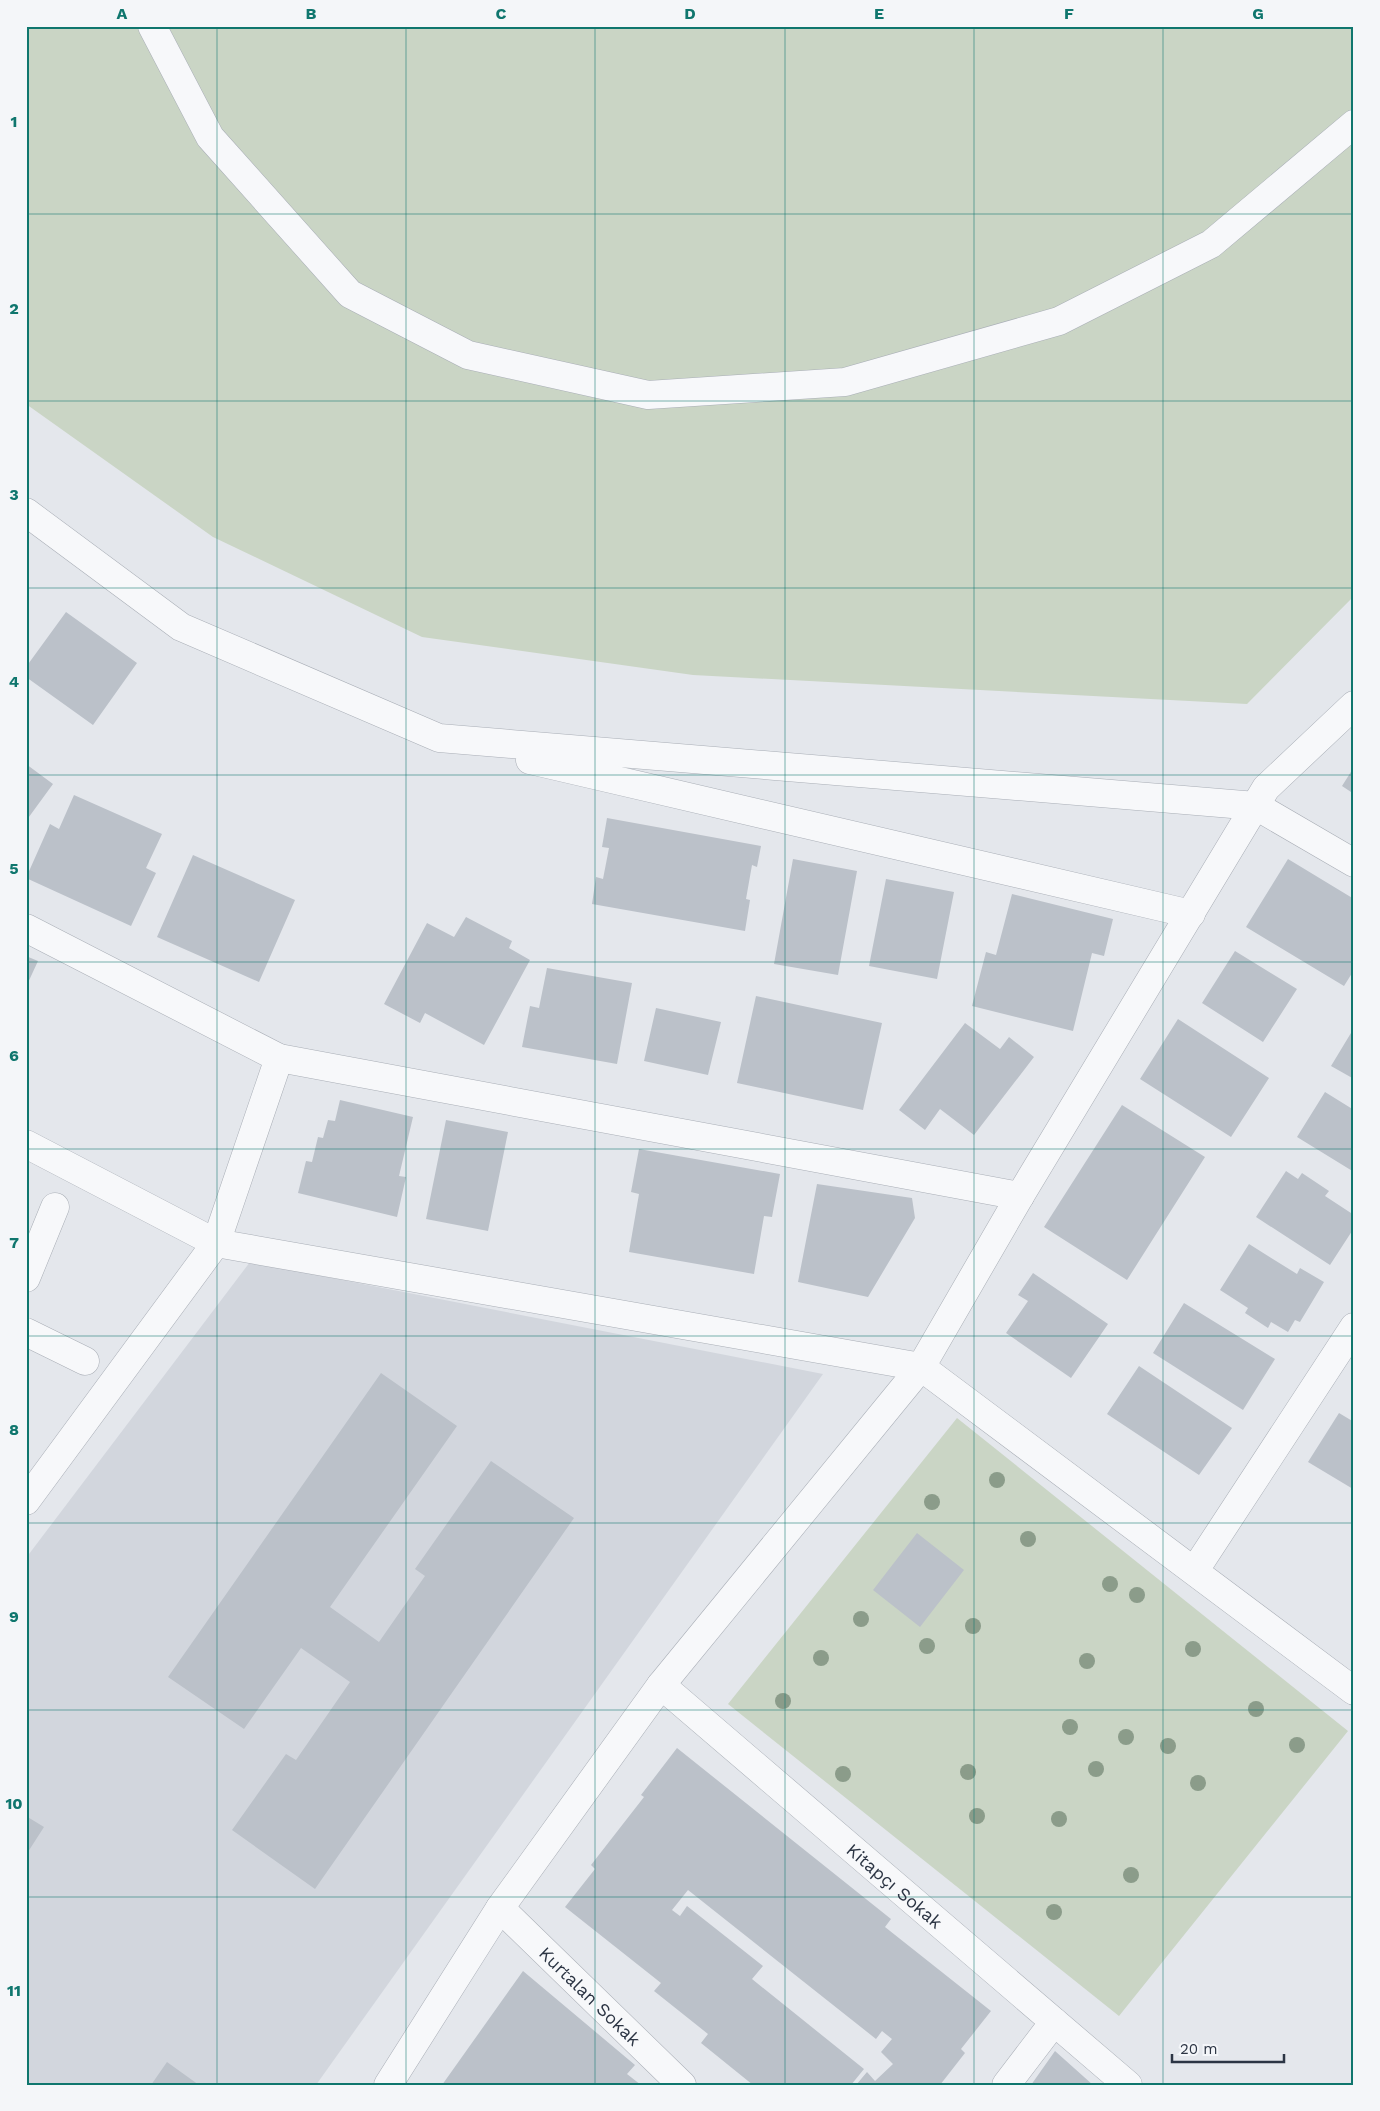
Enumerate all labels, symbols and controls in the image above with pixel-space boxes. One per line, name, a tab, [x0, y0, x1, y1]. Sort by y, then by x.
text: A	[117, 4, 128, 23]
text: B	[306, 4, 317, 23]
text: C	[496, 4, 507, 23]
text: D	[684, 4, 696, 23]
text: E	[874, 4, 884, 23]
text: F	[1064, 4, 1074, 23]
text: G	[1252, 4, 1264, 23]
text: 1	[11, 112, 17, 131]
text: 2	[9, 299, 19, 318]
text: 3	[9, 485, 19, 504]
text: 4	[9, 672, 19, 691]
text: 5	[9, 859, 19, 878]
text: 6	[9, 1046, 19, 1065]
text: 7	[9, 1233, 19, 1252]
text: 8	[9, 1420, 19, 1439]
text: 9	[9, 1607, 19, 1626]
text: 10	[5, 1794, 23, 1813]
street label: Kitapçı Sokak	[843, 1839, 947, 1932]
street label: Kurtalan Sokak	[535, 1942, 645, 2050]
text: 11	[7, 1981, 21, 2000]
scale bar	[1172, 2031, 1285, 2063]
text: 20 m	[1180, 2040, 1218, 2058]

